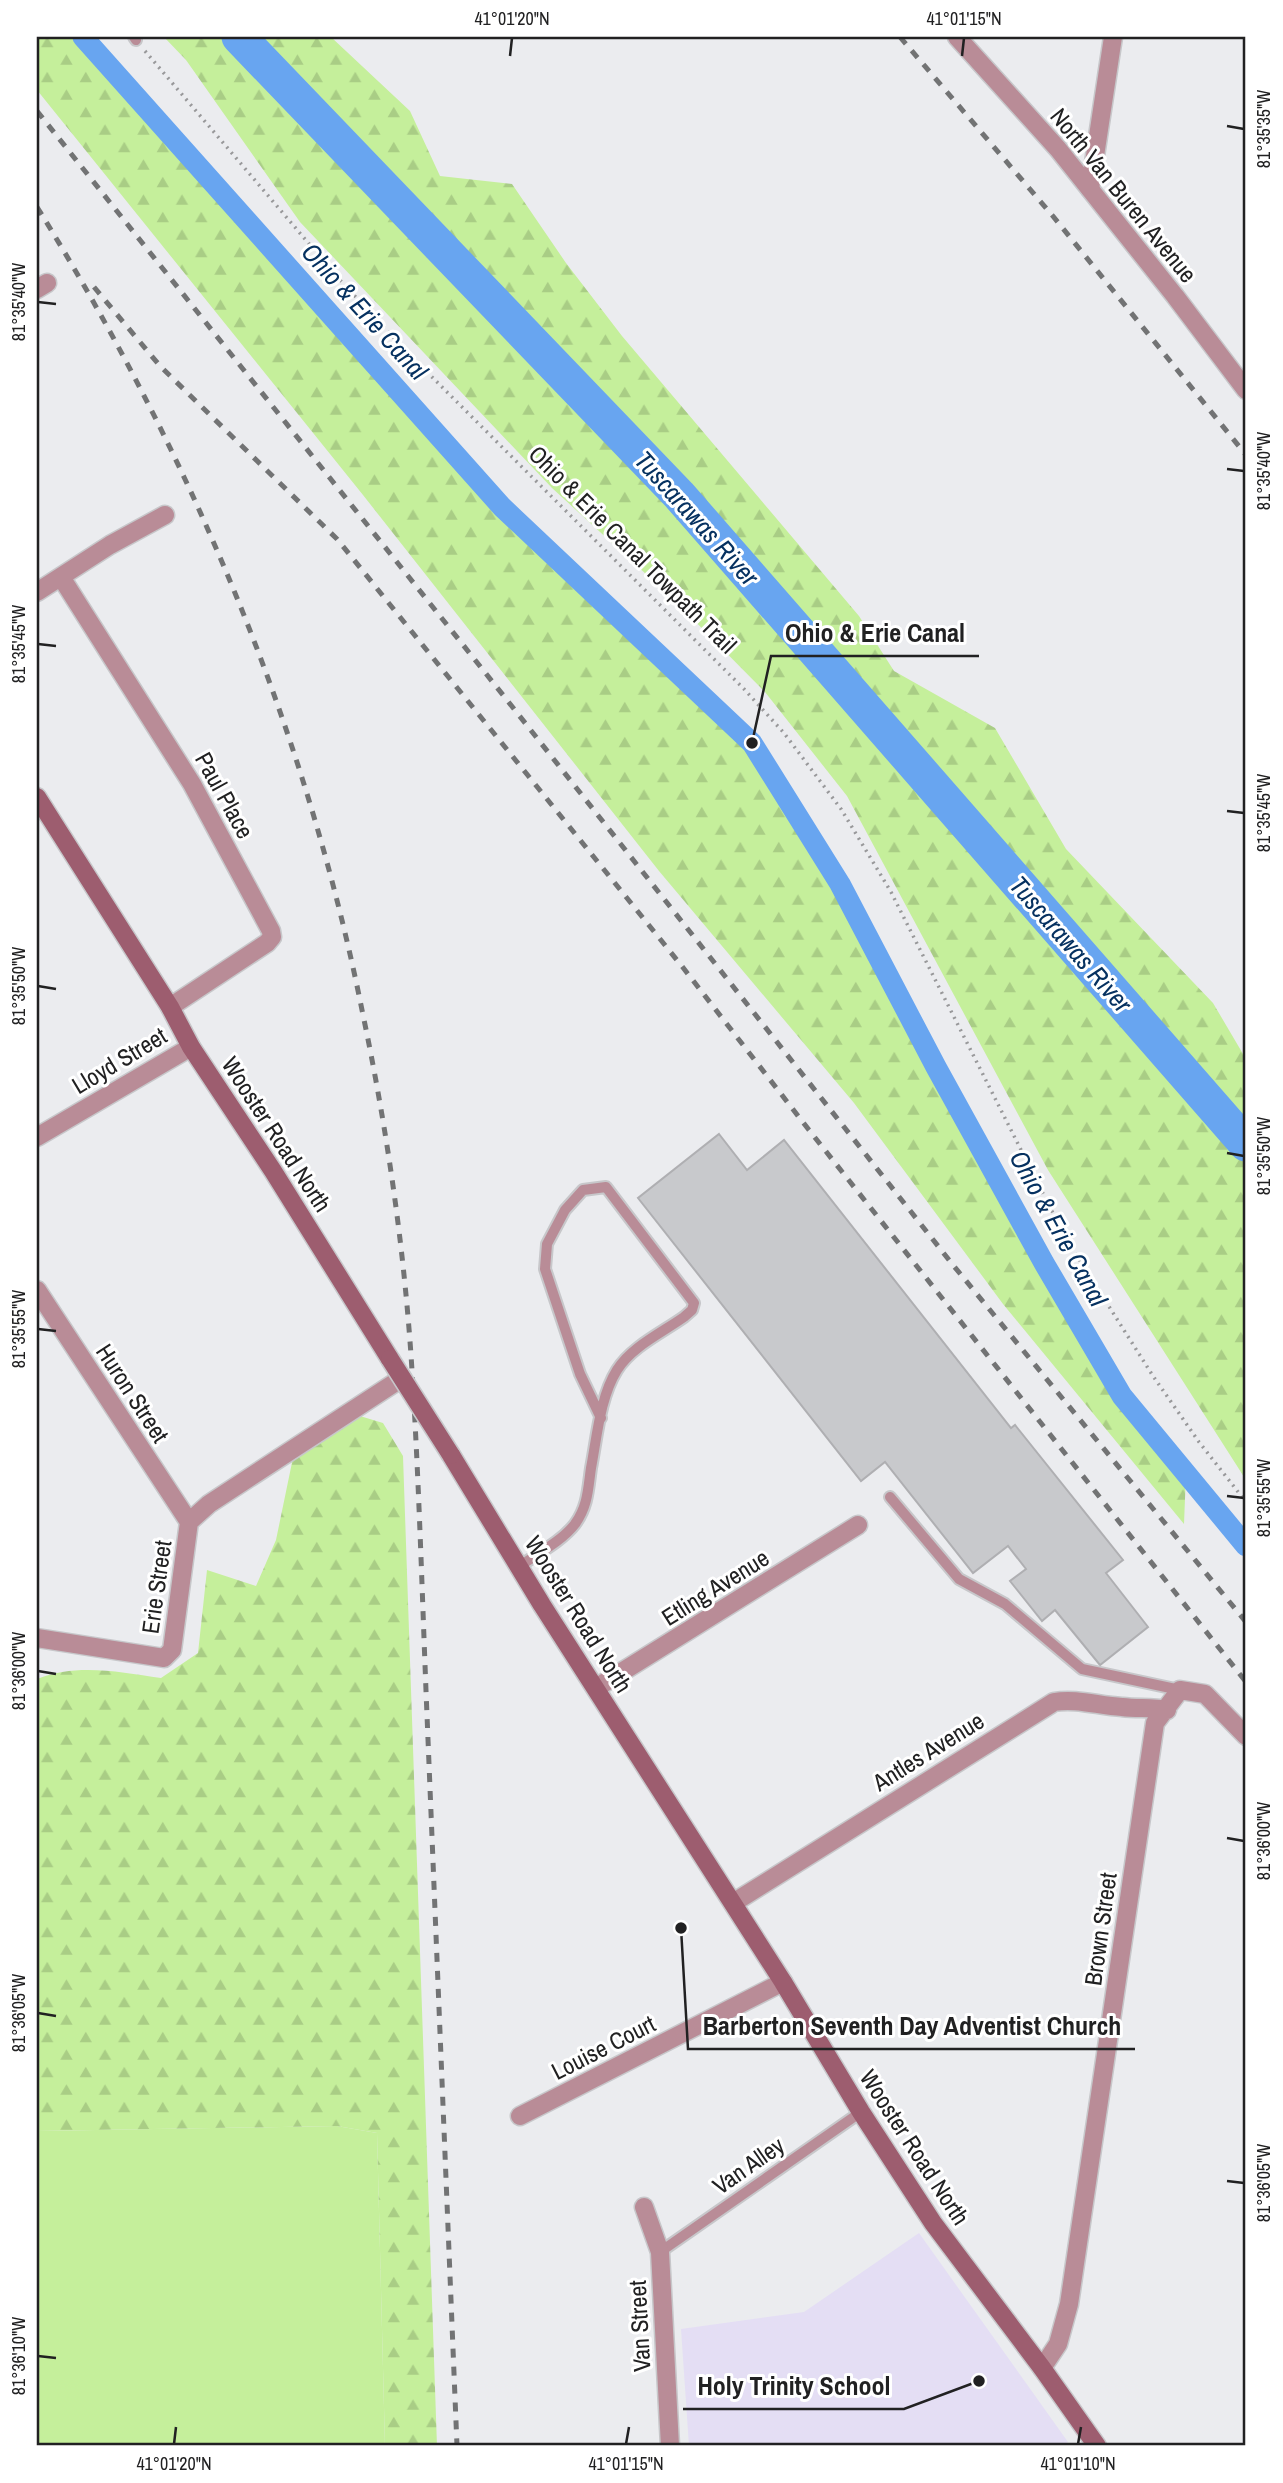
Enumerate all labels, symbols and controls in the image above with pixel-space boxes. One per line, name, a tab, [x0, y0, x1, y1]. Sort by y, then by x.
text: 41°01'20"N	[474, 6, 550, 31]
text: 41°01'15"N	[926, 6, 1002, 31]
text: 81°35'35"W	[1251, 90, 1276, 168]
street label: North Van Buren Avenue	[1044, 101, 1204, 289]
water label: Ohio & Erie Canal	[294, 235, 437, 388]
text: 81°35'40"W	[6, 263, 31, 341]
text: 81°35'40"W	[1251, 432, 1276, 510]
street label: Ohio & Erie Canal Towpath Trail	[522, 438, 744, 660]
water label: Tuscarawas River	[627, 443, 767, 594]
text: 81°35'45"W	[6, 605, 31, 683]
callout: Ohio & Erie Canal	[771, 609, 979, 656]
text: Ohio & Erie Canal	[785, 615, 965, 650]
street label: Paul Place	[188, 746, 262, 844]
text: 81°35'45"W	[1251, 774, 1276, 852]
water label: Tuscarawas River	[1002, 868, 1141, 1020]
text: 81°35'50"W	[6, 947, 31, 1025]
street label: Lloyd Street	[66, 1019, 173, 1101]
street label: Wooster Road North	[215, 1050, 339, 1218]
text: 81°35'50"W	[1251, 1117, 1276, 1195]
water label: Ohio & Erie Canal	[1002, 1144, 1117, 1313]
text: 81°35'55"W	[6, 1290, 31, 1368]
street label: Huron Street	[89, 1337, 177, 1449]
text: 81°35'55"W	[1251, 1459, 1276, 1537]
street label: Wooster Road North	[518, 1530, 640, 1698]
street label: Erie Street	[134, 1538, 178, 1636]
street label: Etling Avenue	[655, 1541, 775, 1633]
text: 81°36'00"W	[6, 1632, 31, 1710]
street label: Antles Avenue	[865, 1704, 990, 1798]
text: 81°36'00"W	[1251, 1802, 1276, 1880]
street label: Brown Street	[1076, 1870, 1124, 1988]
text: 81°36'05"W	[6, 1974, 31, 2052]
callout: Barberton Seventh Day Adventist Church	[688, 2002, 1135, 2049]
street label: Louise Court	[546, 2007, 661, 2087]
text: Barberton Seventh Day Adventist Church	[703, 2008, 1121, 2043]
street label: Wooster Road North	[853, 2063, 977, 2231]
street label: Van Alley	[706, 2129, 790, 2201]
text: 81°36'05"W	[1251, 2144, 1276, 2222]
street label: Van Street	[621, 2279, 657, 2373]
text: 81°36'10"W	[6, 2317, 31, 2395]
callout: Holy Trinity School	[683, 2362, 904, 2409]
text: Holy Trinity School	[697, 2368, 891, 2403]
text: 41°01'20"N	[136, 2451, 212, 2476]
text: 41°01'15"N	[588, 2451, 664, 2476]
text: 41°01'10"N	[1040, 2451, 1116, 2476]

